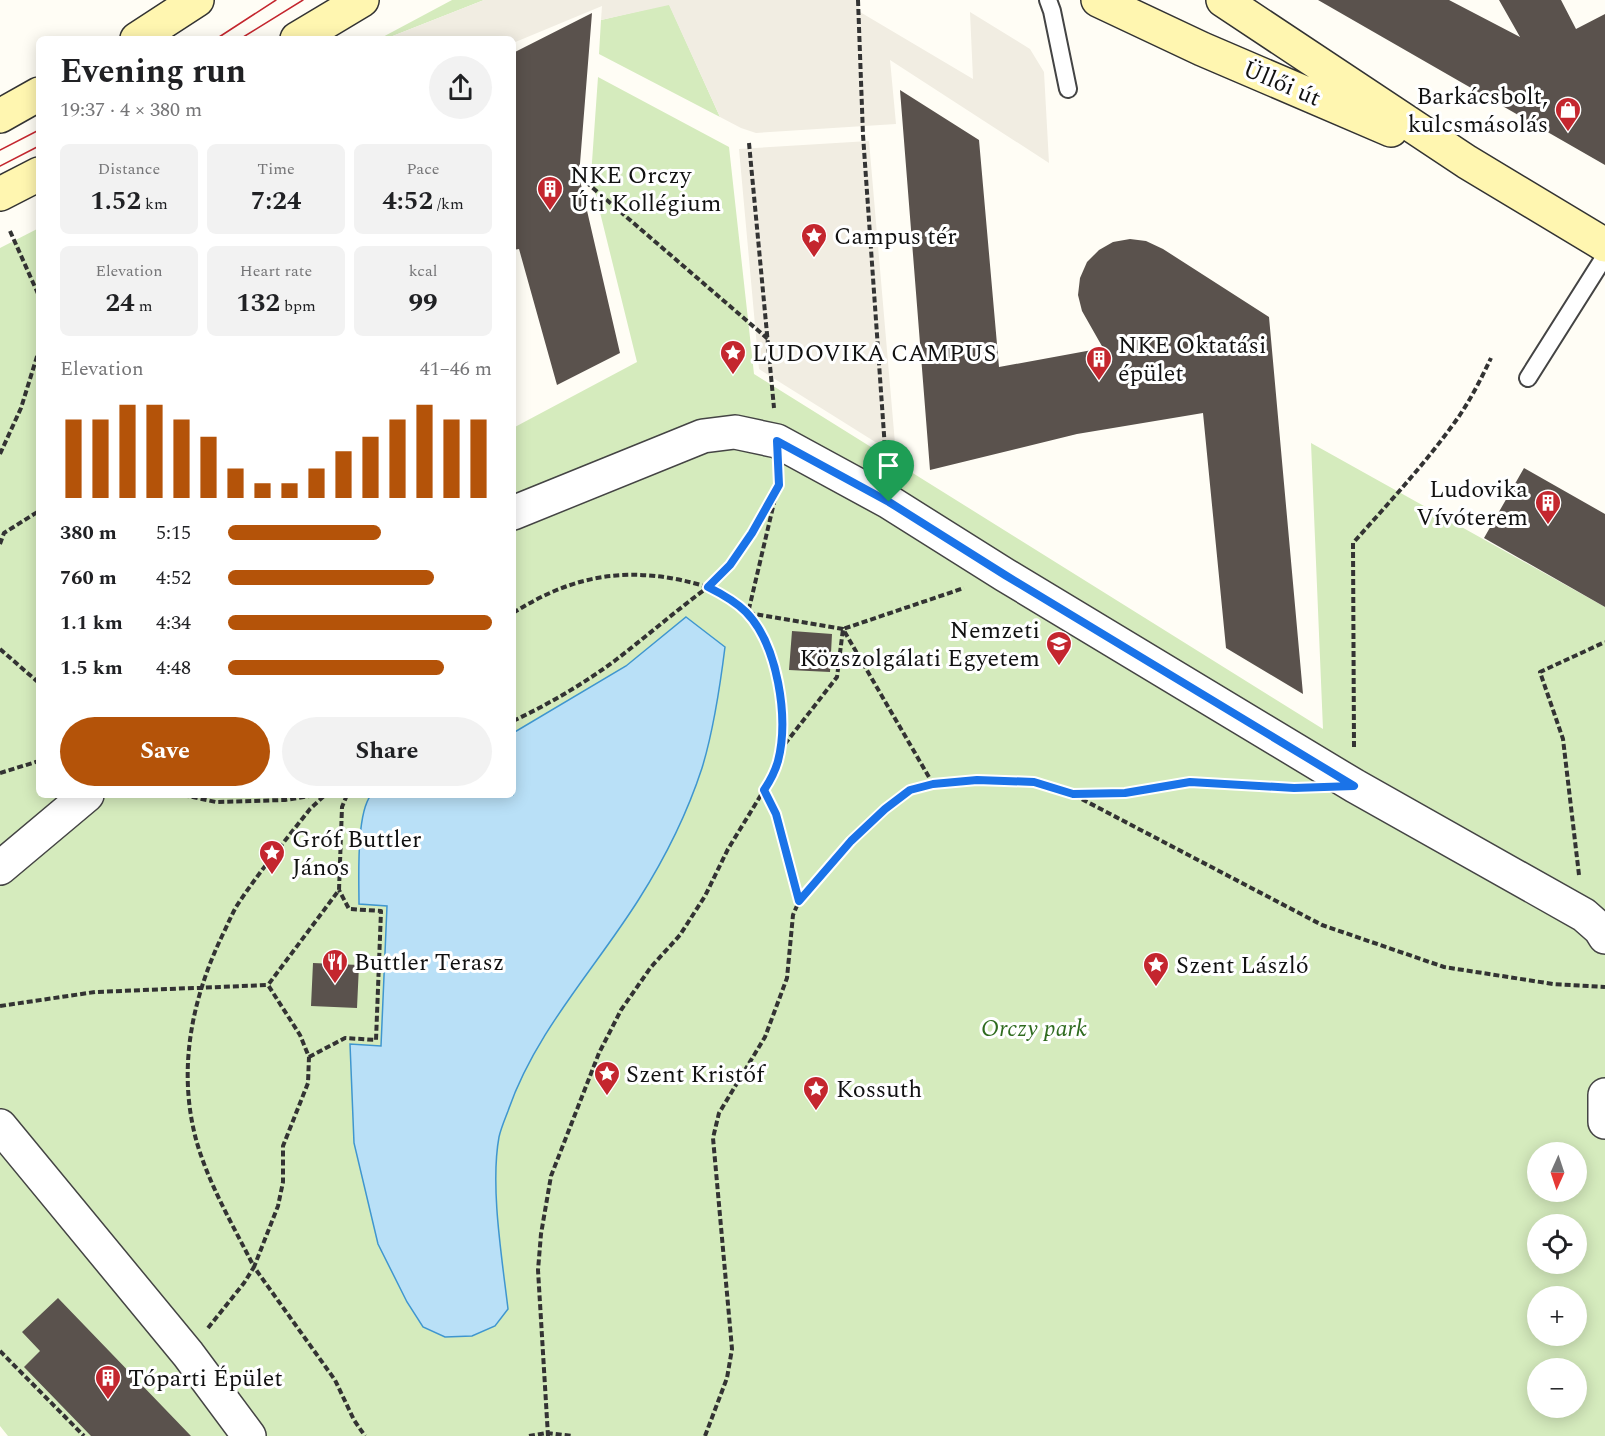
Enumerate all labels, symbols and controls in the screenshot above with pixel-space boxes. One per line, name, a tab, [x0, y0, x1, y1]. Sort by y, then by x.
text: Evening run	[60, 47, 246, 97]
street label: Üllői út	[1237, 51, 1326, 116]
button: share	[429, 56, 492, 119]
place label: Barkácsbolt, kulcsmásolás	[1408, 79, 1548, 143]
text: 19:37 · 4 × 380 m	[60, 95, 202, 125]
shop icon: Barkácsbolt, kulcsmásolás	[1553, 95, 1583, 133]
text: Distance	[98, 157, 160, 181]
text: Time	[257, 157, 295, 181]
text: Pace	[406, 157, 440, 181]
place label: NKE Orczy Úti Kollégium	[570, 158, 721, 222]
building icon: NKE Orczy Úti Kollégium	[535, 174, 565, 212]
text: 1.52	[90, 181, 141, 221]
text: 7:24	[251, 181, 301, 221]
text: 4:52	[382, 181, 433, 221]
text: km	[141, 192, 168, 216]
text: /km	[433, 192, 464, 216]
place label: Campus tér	[834, 219, 957, 255]
place icon: Campus tér	[799, 221, 829, 259]
text: Elevation	[95, 259, 163, 283]
text: Heart rate	[240, 259, 312, 283]
text: kcal	[409, 259, 437, 283]
text: 24	[106, 283, 135, 323]
text: 132	[236, 283, 280, 323]
text: 99	[408, 283, 438, 323]
text: m	[135, 294, 152, 318]
text: bpm	[280, 294, 316, 318]
place label: NKE Oktatási épület	[1118, 328, 1266, 392]
place label: LUDOVIKA CAMPUS	[752, 336, 996, 372]
place icon: LUDOVIKA CAMPUS	[718, 338, 748, 376]
building icon: NKE Oktatási épület	[1084, 344, 1114, 382]
text: Elevation	[60, 354, 144, 384]
text: 41–46 m	[420, 354, 492, 384]
pin	[863, 440, 914, 502]
icon: arrive	[872, 449, 905, 482]
place label: Ludovika Vívóterem	[1416, 472, 1528, 536]
building icon: Ludovika Vívóterem	[1533, 488, 1563, 526]
text: 380 m	[60, 518, 117, 548]
text: 5:15	[156, 518, 191, 548]
text: 760 m	[60, 563, 117, 593]
text: 4:52	[156, 563, 191, 593]
text: 1.1 km	[60, 608, 123, 638]
text: 4:34	[156, 608, 191, 638]
place label: Nemzeti Közszolgálati Egyetem	[800, 613, 1040, 677]
school or university icon: Nemzeti Közszolgálati Egyetem	[1044, 629, 1074, 667]
text: 1.5 km	[60, 653, 123, 683]
text: 4:48	[156, 653, 191, 683]
button: Save	[60, 717, 270, 786]
button: Share	[282, 717, 492, 786]
place label: Gróf Buttler János	[292, 822, 422, 886]
place icon: Gróf Buttler János	[257, 838, 287, 876]
place label: Buttler Terasz	[354, 945, 504, 981]
restaurant icon: Buttler Terasz	[320, 947, 350, 985]
place label: Szent László	[1176, 948, 1309, 984]
place icon: Szent László	[1141, 950, 1171, 988]
park label: Orczy park	[981, 1011, 1087, 1047]
place label: Szent Kristóf	[626, 1057, 766, 1093]
place icon: Szent Kristóf	[592, 1059, 622, 1097]
place label: Kossuth	[836, 1072, 922, 1108]
place icon: Kossuth	[801, 1074, 831, 1112]
north arrow	[1527, 1142, 1587, 1202]
map controls	[1527, 1142, 1587, 1418]
button: locate	[1527, 1214, 1587, 1274]
button: +	[1527, 1286, 1587, 1346]
button: −	[1527, 1358, 1587, 1418]
place label: Tóparti Épület	[128, 1361, 283, 1397]
building icon: Tóparti Épület	[93, 1363, 123, 1401]

